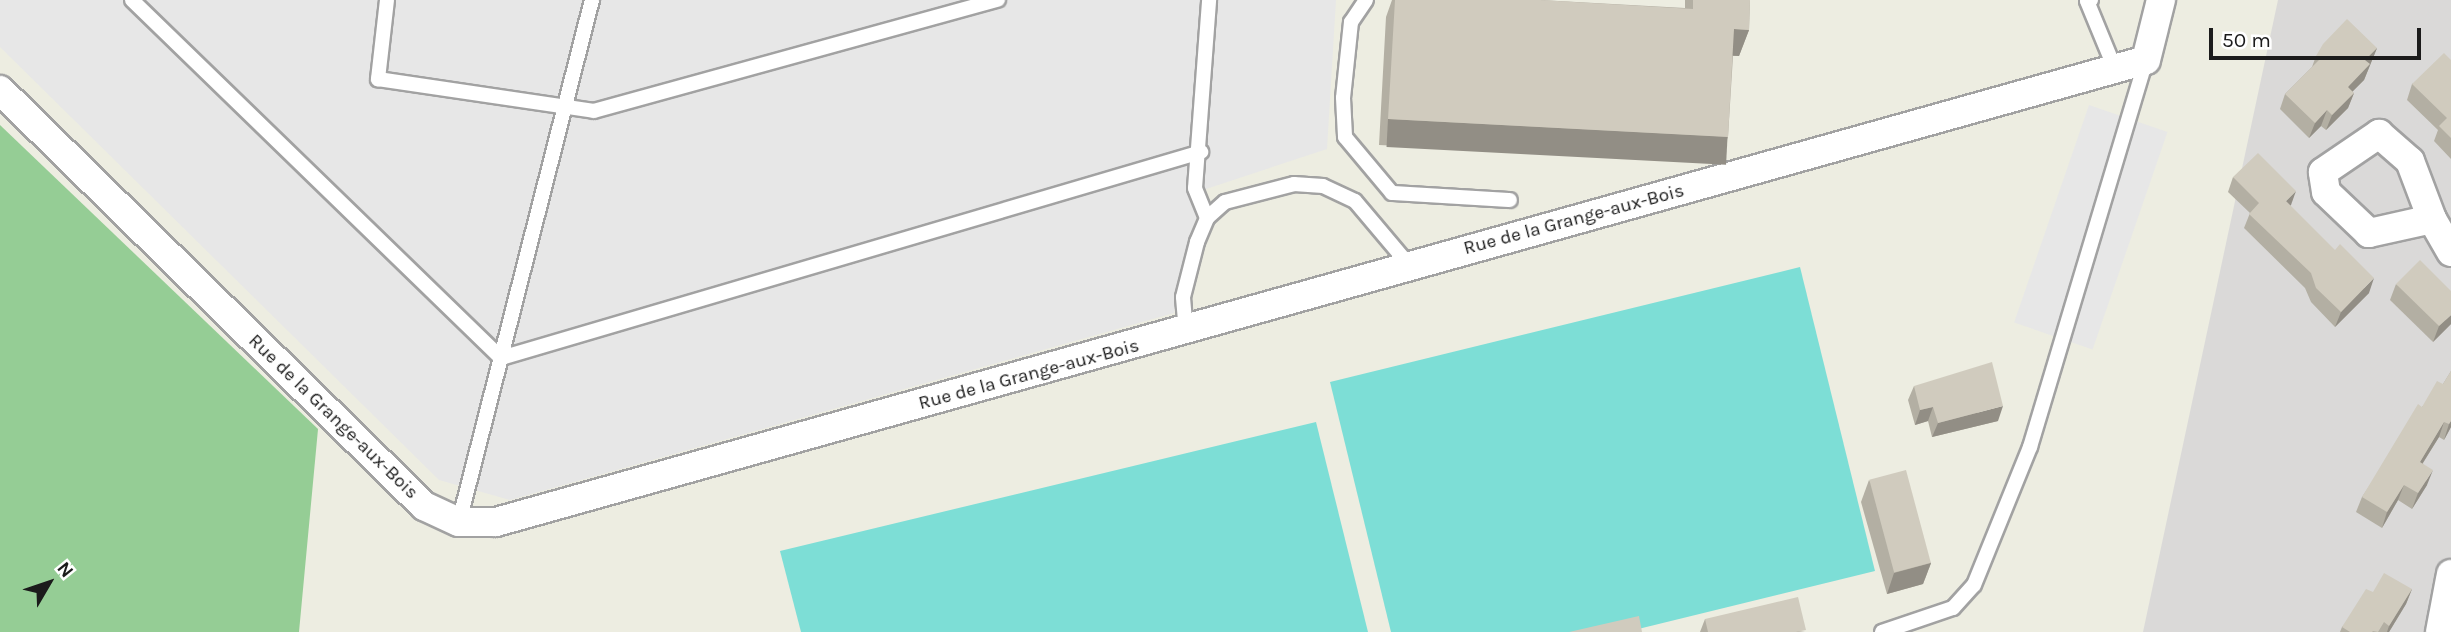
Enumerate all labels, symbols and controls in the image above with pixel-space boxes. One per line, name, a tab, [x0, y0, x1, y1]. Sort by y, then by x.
scale bar	[2213, 14, 2425, 58]
text: 50 m	[2222, 28, 2271, 52]
street label: Rue de la Grange-aux-Bois	[1461, 180, 1687, 260]
street label: Rue de la Grange-aux-Bois	[243, 330, 423, 504]
street label: Rue de la Grange-aux-Bois	[916, 335, 1142, 415]
north arrow	[14, 548, 84, 618]
text: N	[52, 558, 78, 582]

